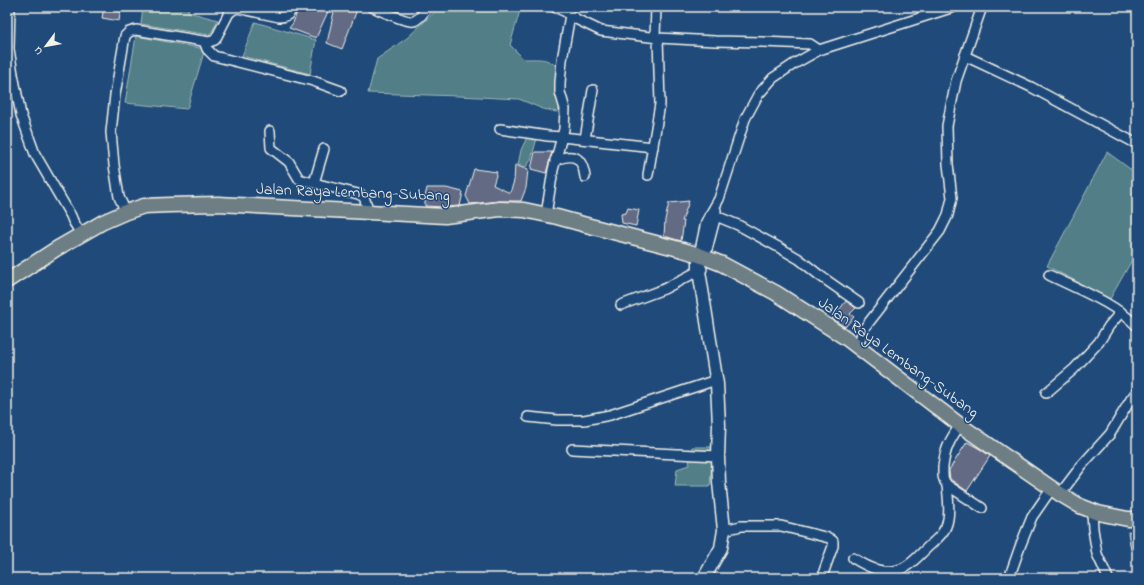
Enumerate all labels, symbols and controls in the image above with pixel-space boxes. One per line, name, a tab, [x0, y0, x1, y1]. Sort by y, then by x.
north arrow	[26, 26, 66, 66]
text: U	[30, 44, 47, 58]
street label: Jalan Raya Lembang-Subang	[256, 178, 450, 208]
street label: Jalan Raya Lembang-Subang	[813, 291, 983, 425]

